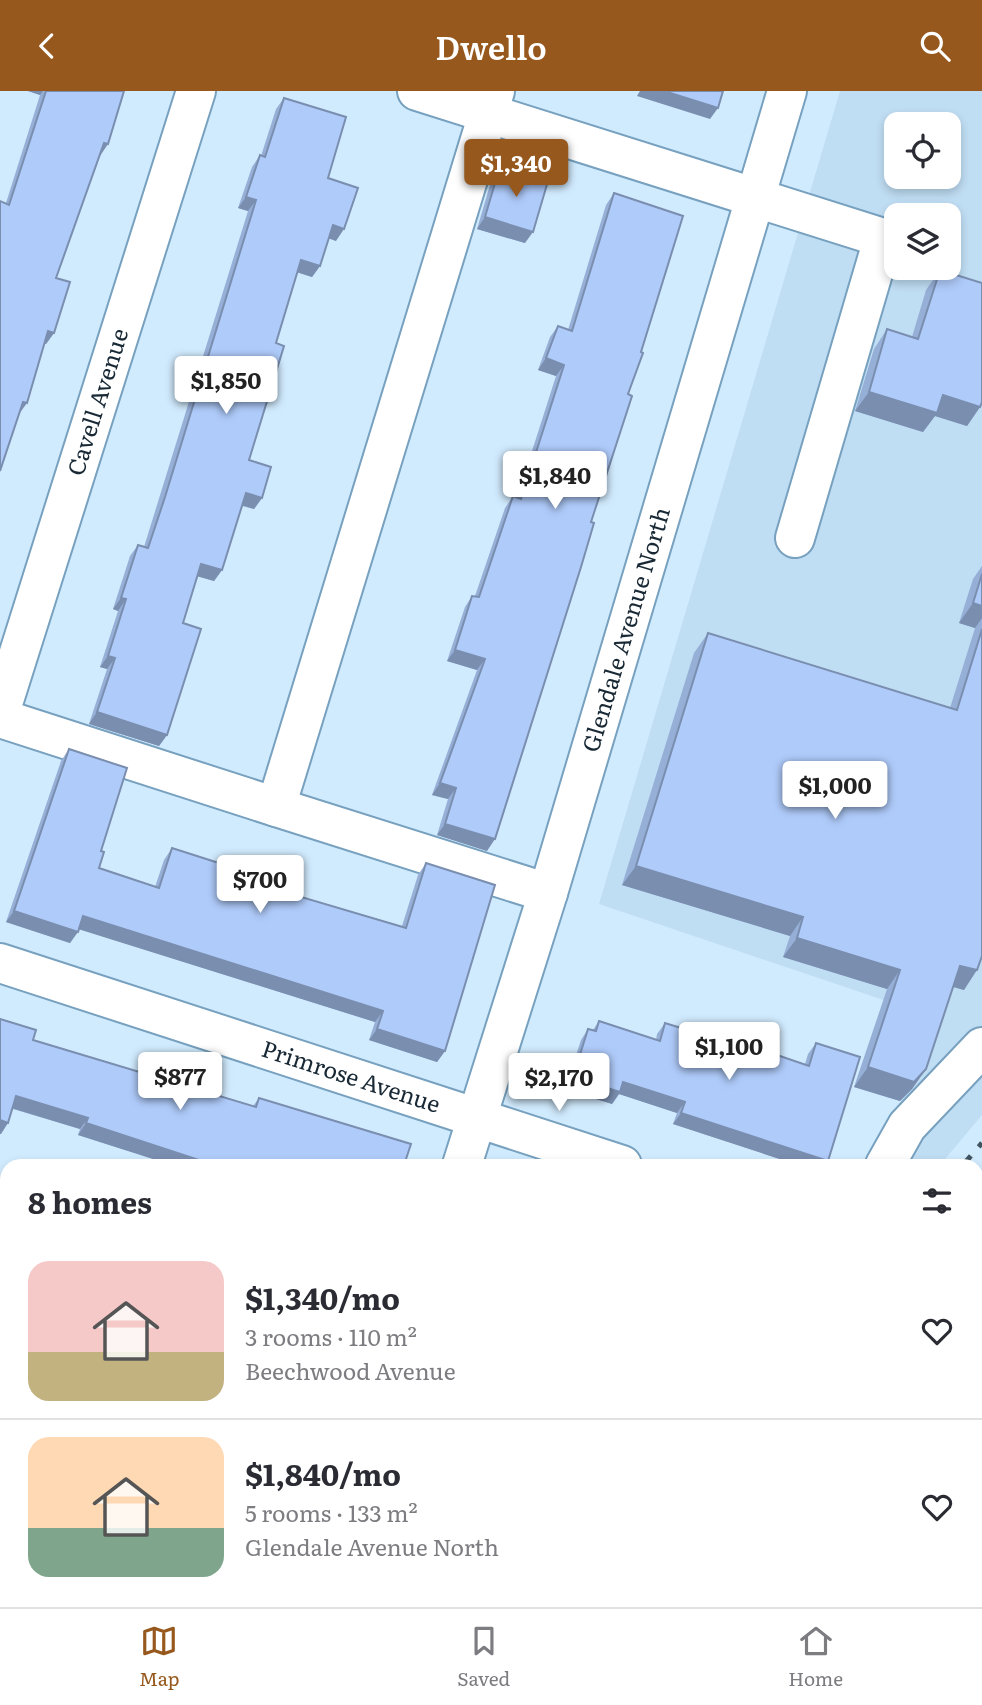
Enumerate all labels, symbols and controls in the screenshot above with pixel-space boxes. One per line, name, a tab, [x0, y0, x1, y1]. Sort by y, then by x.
text: Dwello	[435, 22, 547, 70]
icon: back	[28, 27, 66, 65]
icon: search	[916, 27, 954, 65]
map controls	[884, 112, 961, 280]
button: locate	[884, 112, 961, 189]
pin: $1,340	[459, 139, 573, 199]
text: $1,340	[480, 145, 552, 179]
button: layers	[884, 203, 961, 280]
street label: Cavell Avenue	[57, 323, 135, 479]
pin: $1,850	[169, 357, 283, 416]
text: $1,850	[191, 362, 261, 396]
pin: $1,840	[498, 451, 612, 511]
text: $1,840	[519, 457, 591, 491]
street label: Glendale Avenue North	[572, 502, 677, 756]
pin: $1,000	[778, 761, 892, 821]
text: $1,000	[798, 767, 872, 801]
pin: $700	[219, 855, 301, 915]
text: $700	[233, 861, 287, 895]
pin: $1,100	[672, 1023, 786, 1082]
text: $1,100	[695, 1028, 763, 1062]
street label: Primrose Avenue	[258, 1030, 445, 1120]
pin: $877	[139, 1053, 221, 1112]
pin: $2,170	[502, 1053, 616, 1113]
text: $877	[154, 1058, 206, 1092]
text: $2,170	[524, 1059, 594, 1093]
text: 8 homes	[28, 1179, 152, 1223]
icon: filters	[918, 1182, 956, 1220]
text: $1,340/mo	[245, 1275, 400, 1319]
icon: home	[84, 1289, 168, 1373]
icon: heart	[918, 1312, 956, 1350]
text: 3 rooms · 110 m²	[245, 1319, 417, 1353]
text: Beechwood Avenue	[245, 1353, 456, 1387]
text: $1,840/mo	[245, 1451, 401, 1495]
icon: home	[84, 1465, 168, 1549]
icon: heart	[918, 1488, 956, 1526]
text: 5 rooms · 133 m²	[245, 1495, 418, 1529]
text: Glendale Avenue North	[245, 1529, 499, 1563]
tab: Map	[139, 1622, 179, 1692]
tab: Saved	[457, 1622, 510, 1692]
tab: Home	[788, 1622, 843, 1692]

